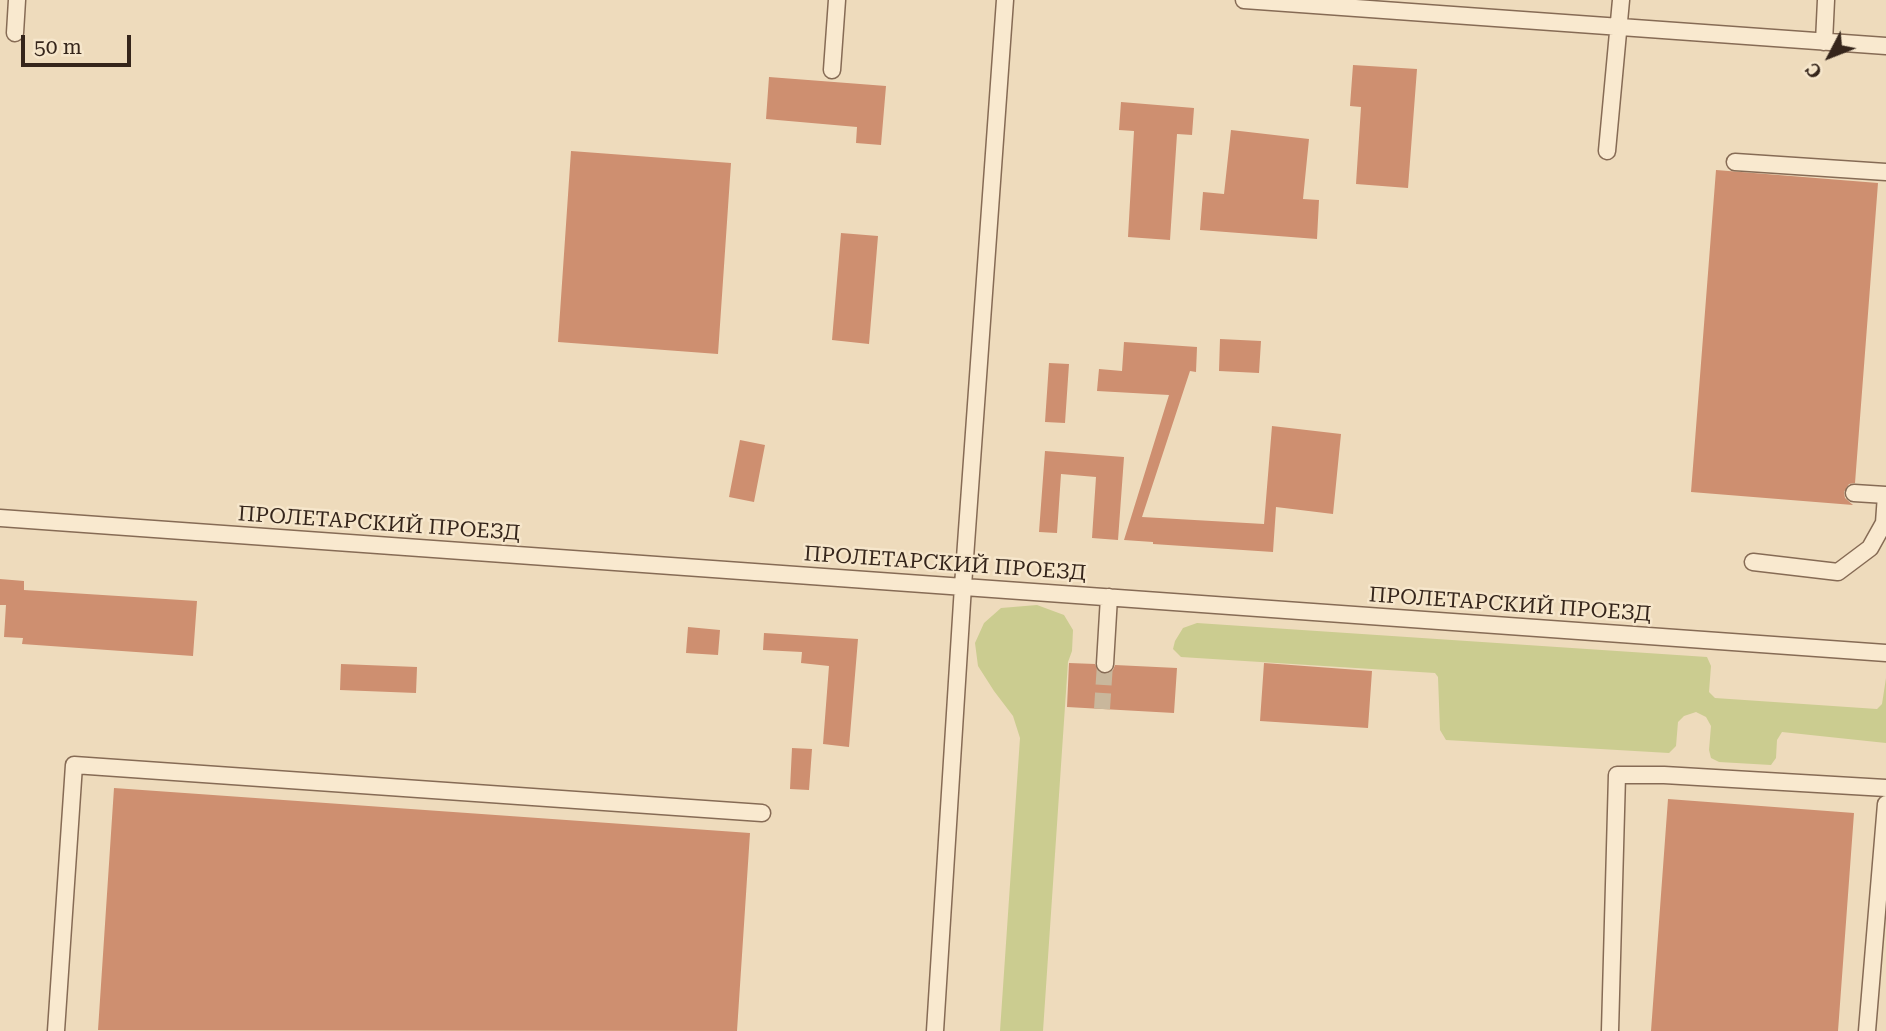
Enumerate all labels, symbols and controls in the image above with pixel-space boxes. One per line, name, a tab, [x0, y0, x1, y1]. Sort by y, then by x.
scale bar	[24, 21, 135, 65]
north arrow	[1795, 21, 1865, 91]
text: 50 m	[34, 35, 82, 59]
text: С	[1801, 58, 1827, 83]
street label: ПРОЛЕТАРСКИЙ ПРОЕЗД	[237, 502, 521, 546]
street label: ПРОЛЕТАРСКИЙ ПРОЕЗД	[803, 542, 1087, 586]
street label: ПРОЛЕТАРСКИЙ ПРОЕЗД	[1368, 583, 1652, 627]

